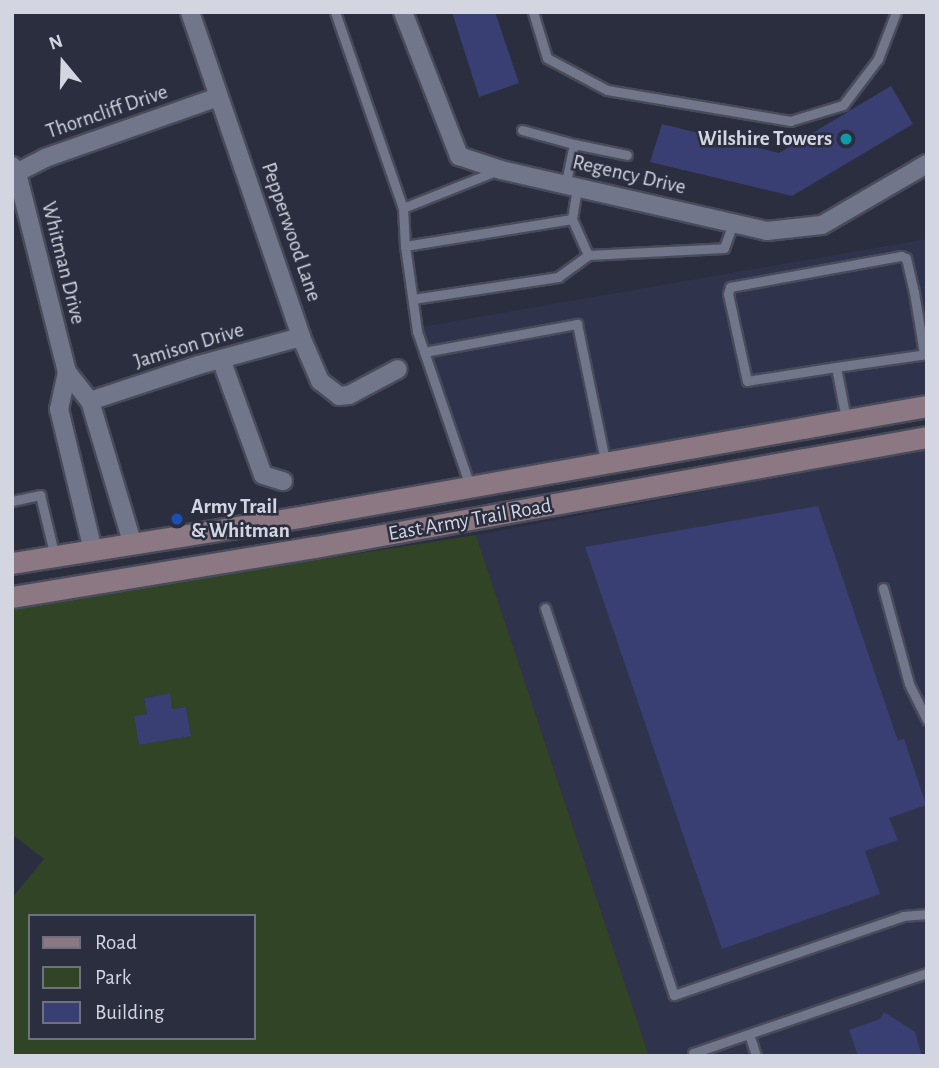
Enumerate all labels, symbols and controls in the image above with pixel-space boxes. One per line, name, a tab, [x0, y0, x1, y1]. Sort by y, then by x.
north arrow	[28, 28, 98, 98]
text: N	[47, 32, 65, 54]
street label: Thorncliff Drive	[43, 79, 171, 145]
place label: Wilshire Towers	[698, 126, 832, 152]
marker: Wilshire Towers	[838, 131, 854, 147]
street label: Regency Drive	[570, 150, 688, 200]
street label: Pepperwood Lane	[255, 159, 327, 305]
street label: Whitman Drive	[36, 199, 90, 327]
street label: Jamison Drive	[131, 317, 247, 375]
street label: East Army Trail Road	[386, 493, 554, 547]
place label: Army Trail & Whitman	[191, 494, 290, 544]
marker: Army Trail & Whitman	[169, 511, 185, 527]
legend	[28, 914, 256, 1040]
text: Road	[95, 932, 137, 953]
text: Park	[95, 967, 131, 988]
text: Building	[95, 1002, 164, 1023]

